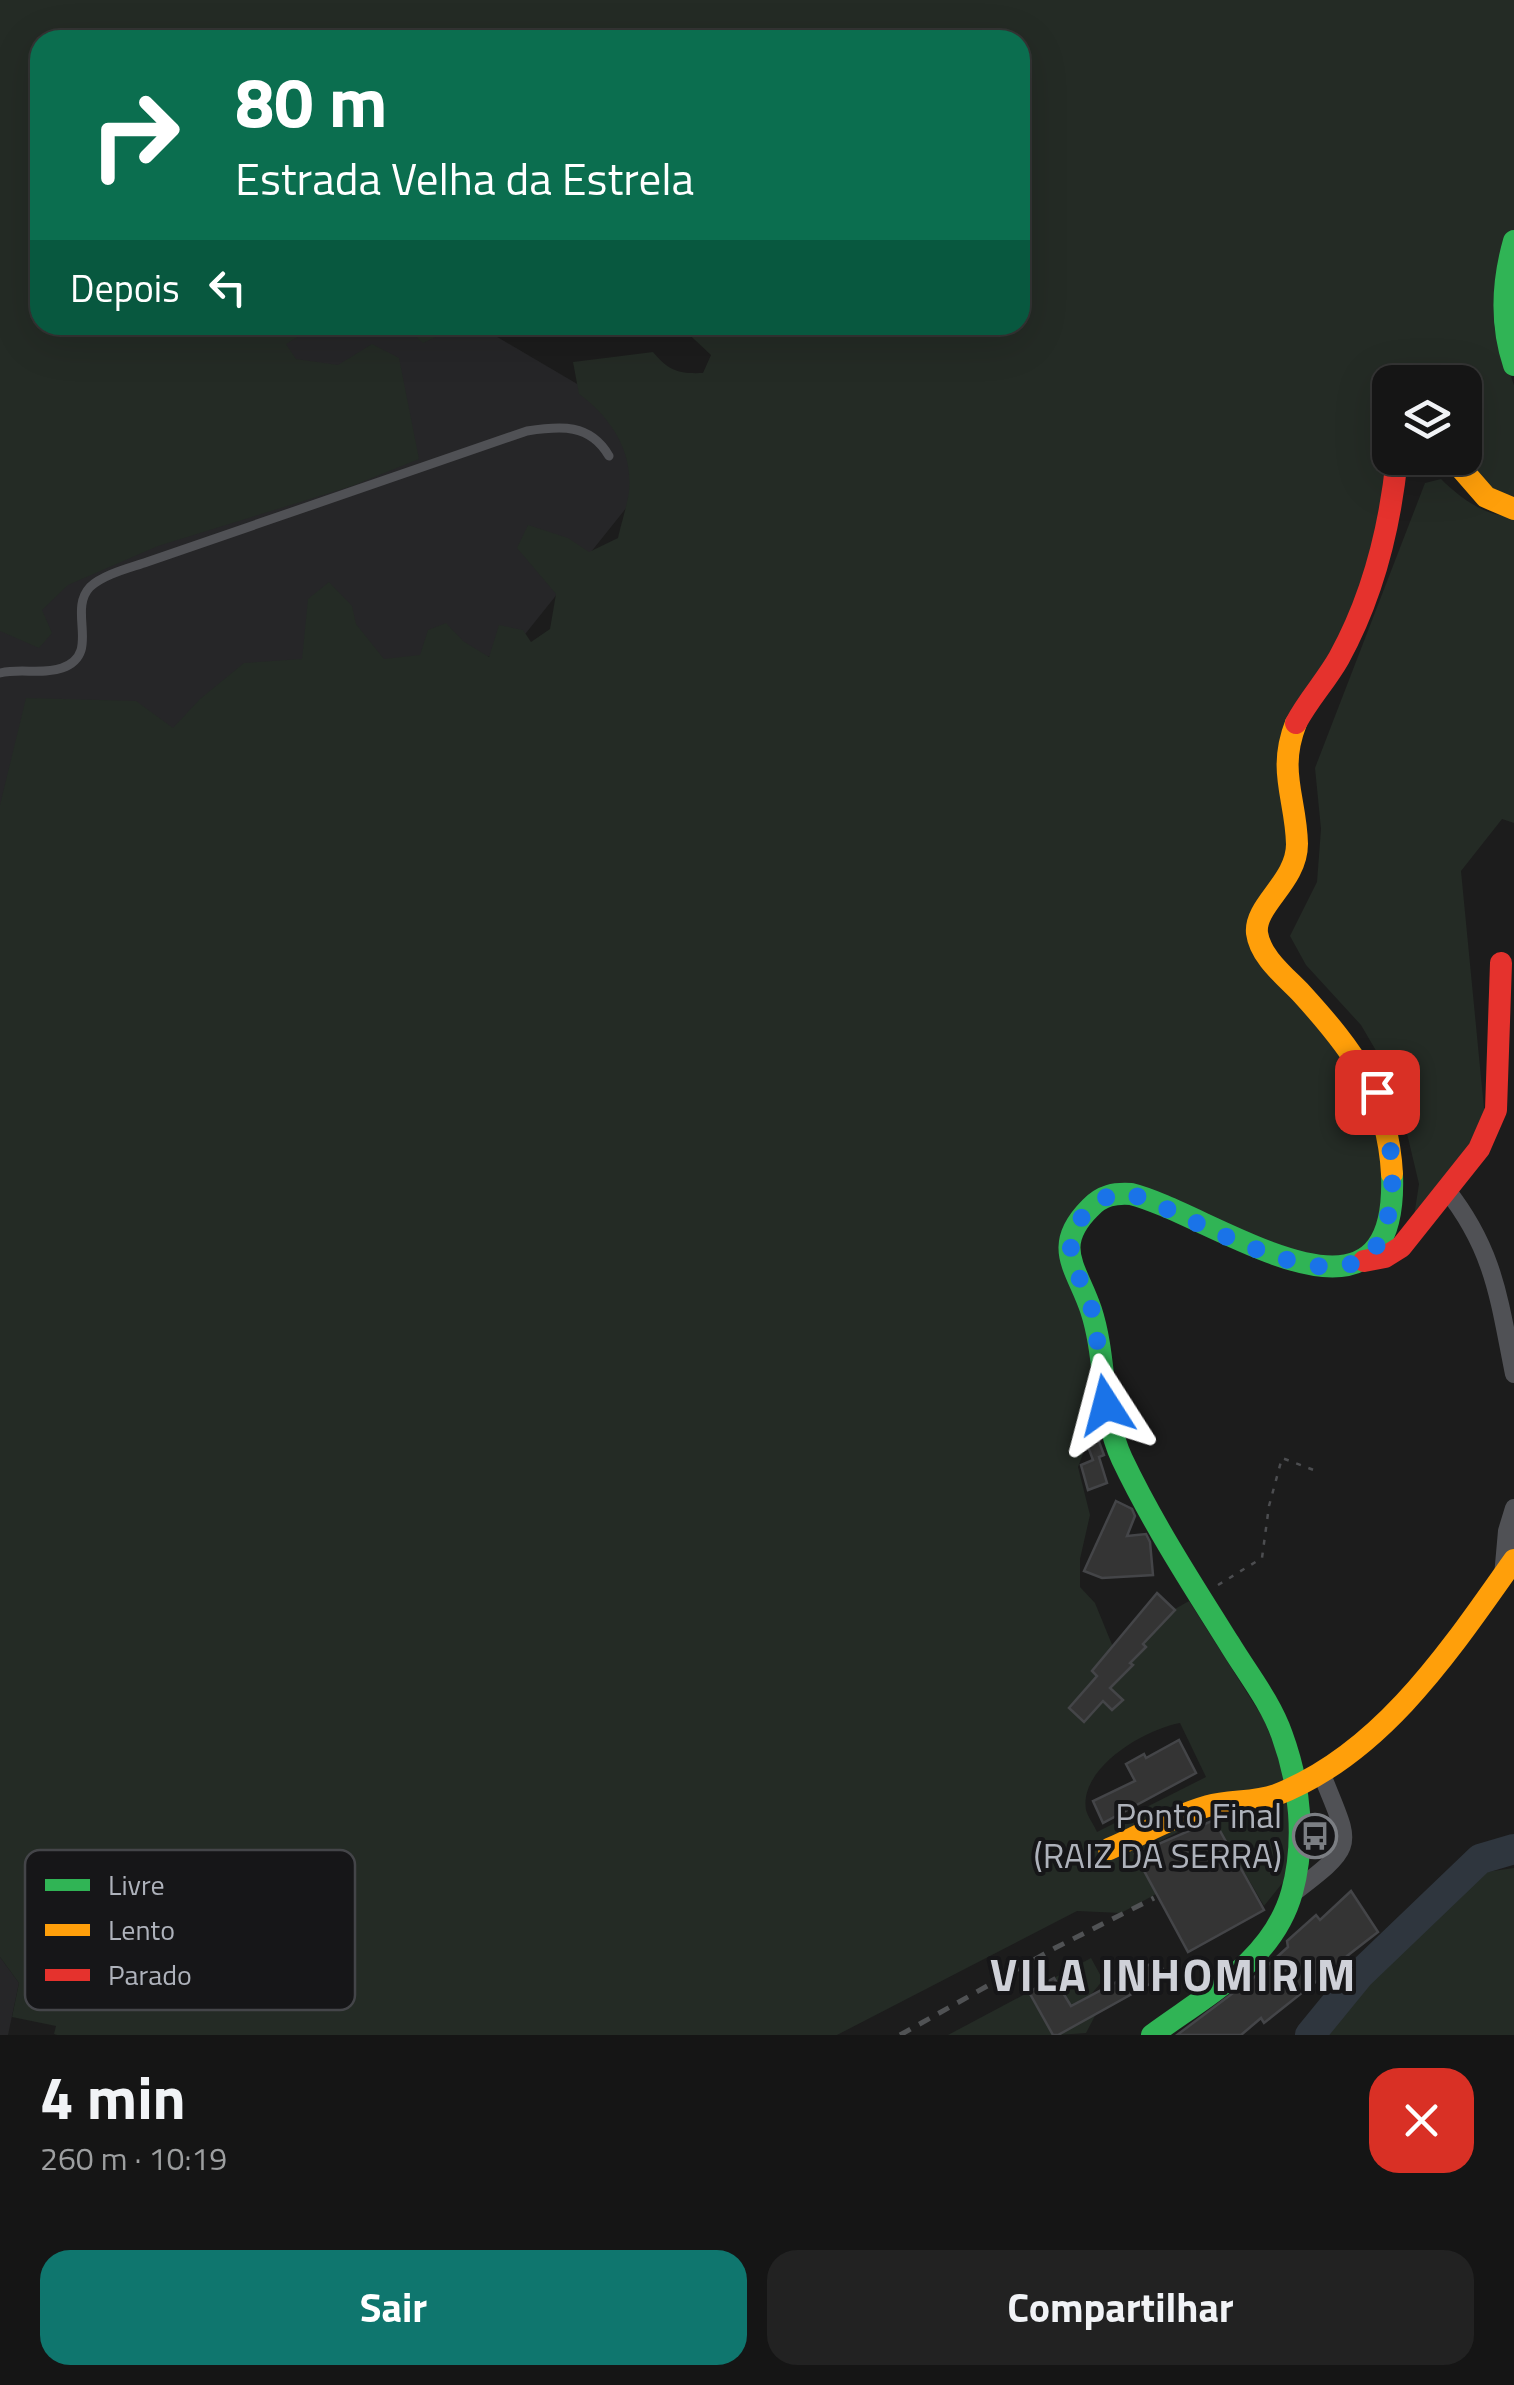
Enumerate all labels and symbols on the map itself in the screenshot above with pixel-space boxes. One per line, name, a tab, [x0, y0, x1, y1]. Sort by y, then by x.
pin	[1335, 1050, 1420, 1135]
position arrow	[1054, 1353, 1158, 1457]
place label: Ponto Final (RAIZ DA SERRA)	[1034, 1788, 1282, 1882]
bus stop icon: Ponto Final (RAIZ DA SERRA)	[1292, 1813, 1338, 1859]
legend	[25, 1850, 355, 2010]
text: Livre	[108, 1863, 165, 1906]
text: Lento	[108, 1908, 175, 1951]
district label: VILA INHOMIRIM	[990, 1940, 1358, 2008]
text: Parado	[108, 1953, 192, 1996]

